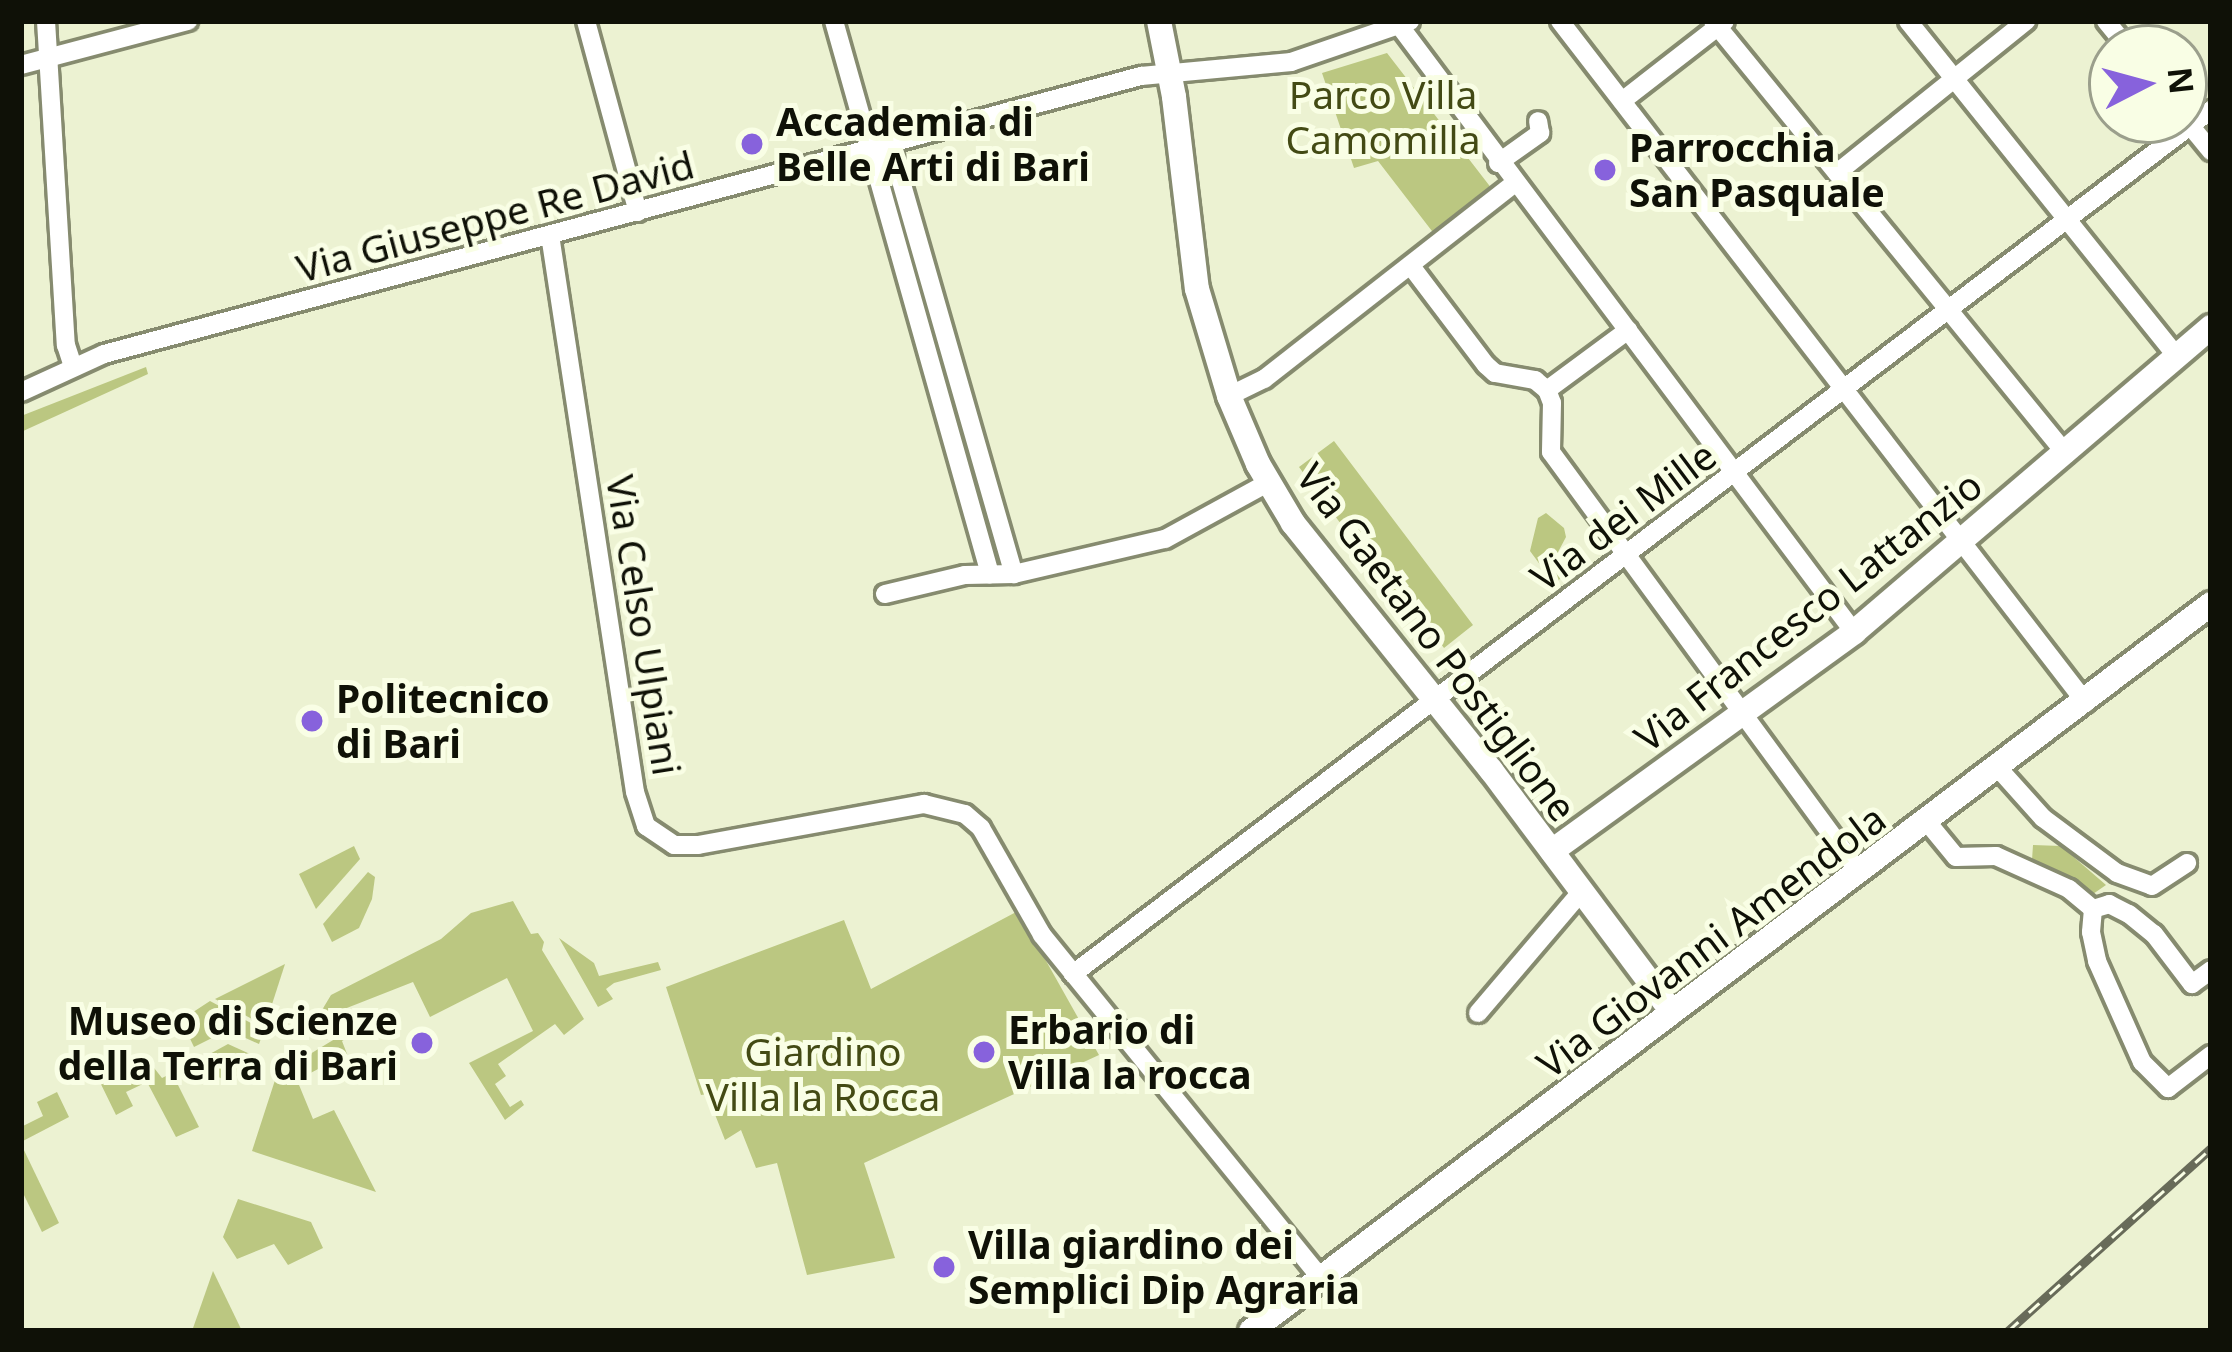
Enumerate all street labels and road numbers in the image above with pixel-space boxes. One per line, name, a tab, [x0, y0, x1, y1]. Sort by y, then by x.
street label: Via Giuseppe Re David	[291, 140, 699, 292]
street label: Via dei Mille	[1521, 431, 1725, 601]
street label: Via Gaetano Postiglione	[1287, 454, 1587, 830]
street label: Via Francesco Lattanzio	[1625, 461, 1991, 761]
street label: Via Celso Ulpiani	[597, 472, 691, 778]
street label: Via Giovanni Amendola	[1528, 795, 1894, 1087]

